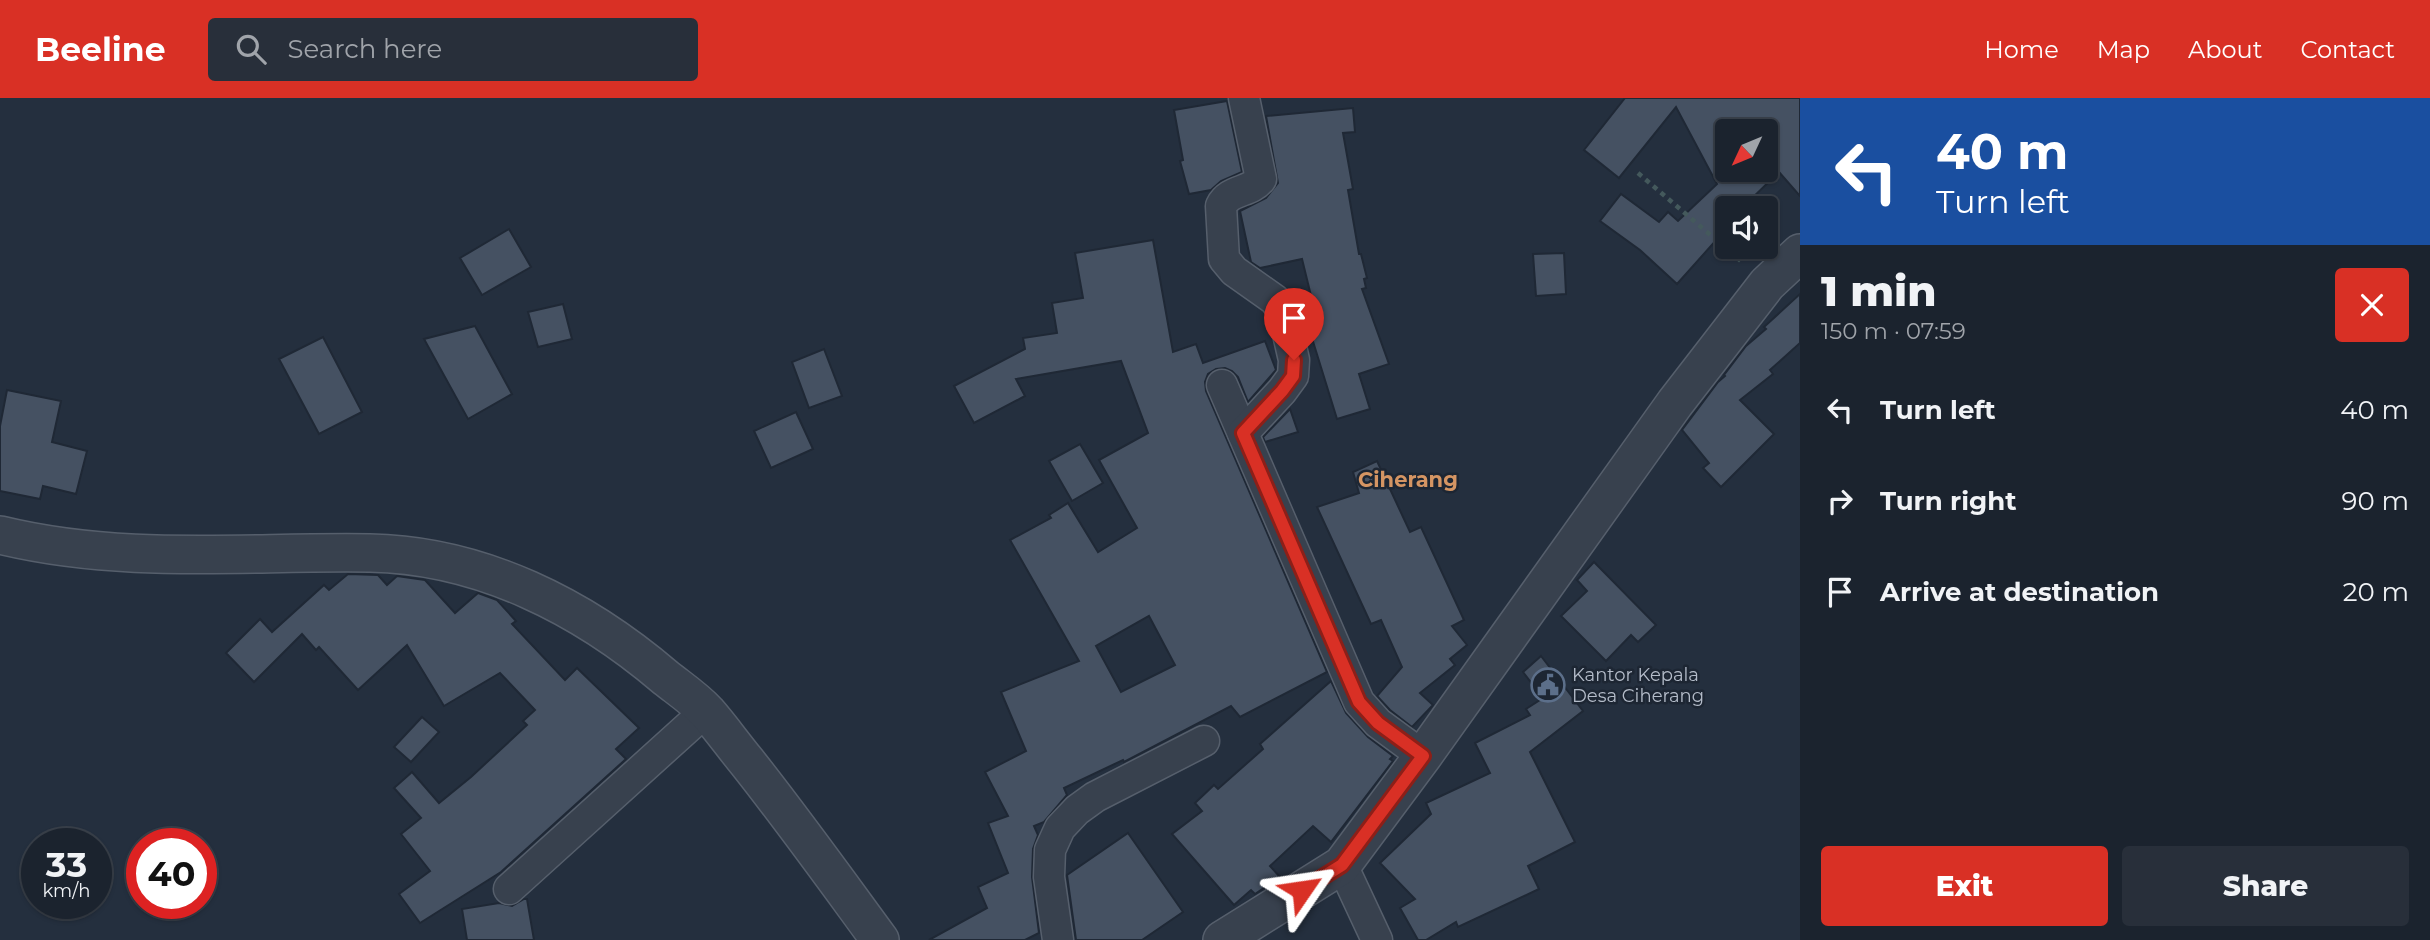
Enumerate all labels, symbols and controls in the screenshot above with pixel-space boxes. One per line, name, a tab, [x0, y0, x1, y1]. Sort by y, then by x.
search box	[208, 18, 698, 81]
text: Beeline	[35, 29, 166, 69]
icon: search	[232, 30, 270, 68]
text: Search here	[288, 33, 442, 65]
text: Home	[1984, 35, 2059, 64]
text: Map	[2097, 35, 2150, 64]
text: About	[2188, 35, 2262, 64]
text: Contact	[2300, 35, 2395, 64]
north arrow	[1715, 119, 1778, 182]
map controls	[1715, 119, 1778, 259]
text: 40 m	[1936, 122, 2068, 181]
icon: left	[1821, 126, 1912, 217]
text: Turn left	[1936, 182, 2070, 221]
button: sound	[1715, 196, 1778, 259]
text: 1 min	[1821, 265, 1937, 317]
button: close	[2335, 268, 2409, 342]
pin	[1264, 288, 1324, 360]
icon: arrive	[1275, 299, 1313, 337]
text: 150 m · 07:59	[1821, 317, 1966, 345]
icon: left	[1821, 391, 1859, 429]
text: Turn left	[1880, 394, 1996, 426]
text: 40 m	[2340, 394, 2409, 426]
district label: Ciherang	[1358, 467, 1458, 492]
icon: right	[1821, 482, 1859, 520]
text: Turn right	[1880, 485, 2016, 517]
text: 90 m	[2342, 485, 2409, 517]
icon: arrive	[1821, 573, 1859, 611]
text: Arrive at destination	[1880, 576, 2159, 608]
text: 20 m	[2343, 576, 2409, 608]
place label: Kantor Kepala Desa Ciherang	[1572, 664, 1704, 707]
public building icon: Kantor Kepala Desa Ciherang	[1529, 666, 1567, 704]
speed limit sign: 40	[126, 828, 217, 919]
text: 33	[46, 843, 87, 886]
button: Exit	[1821, 846, 2108, 926]
button: Share	[2122, 846, 2409, 926]
position arrow	[1265, 853, 1339, 927]
text: km/h	[42, 880, 91, 902]

